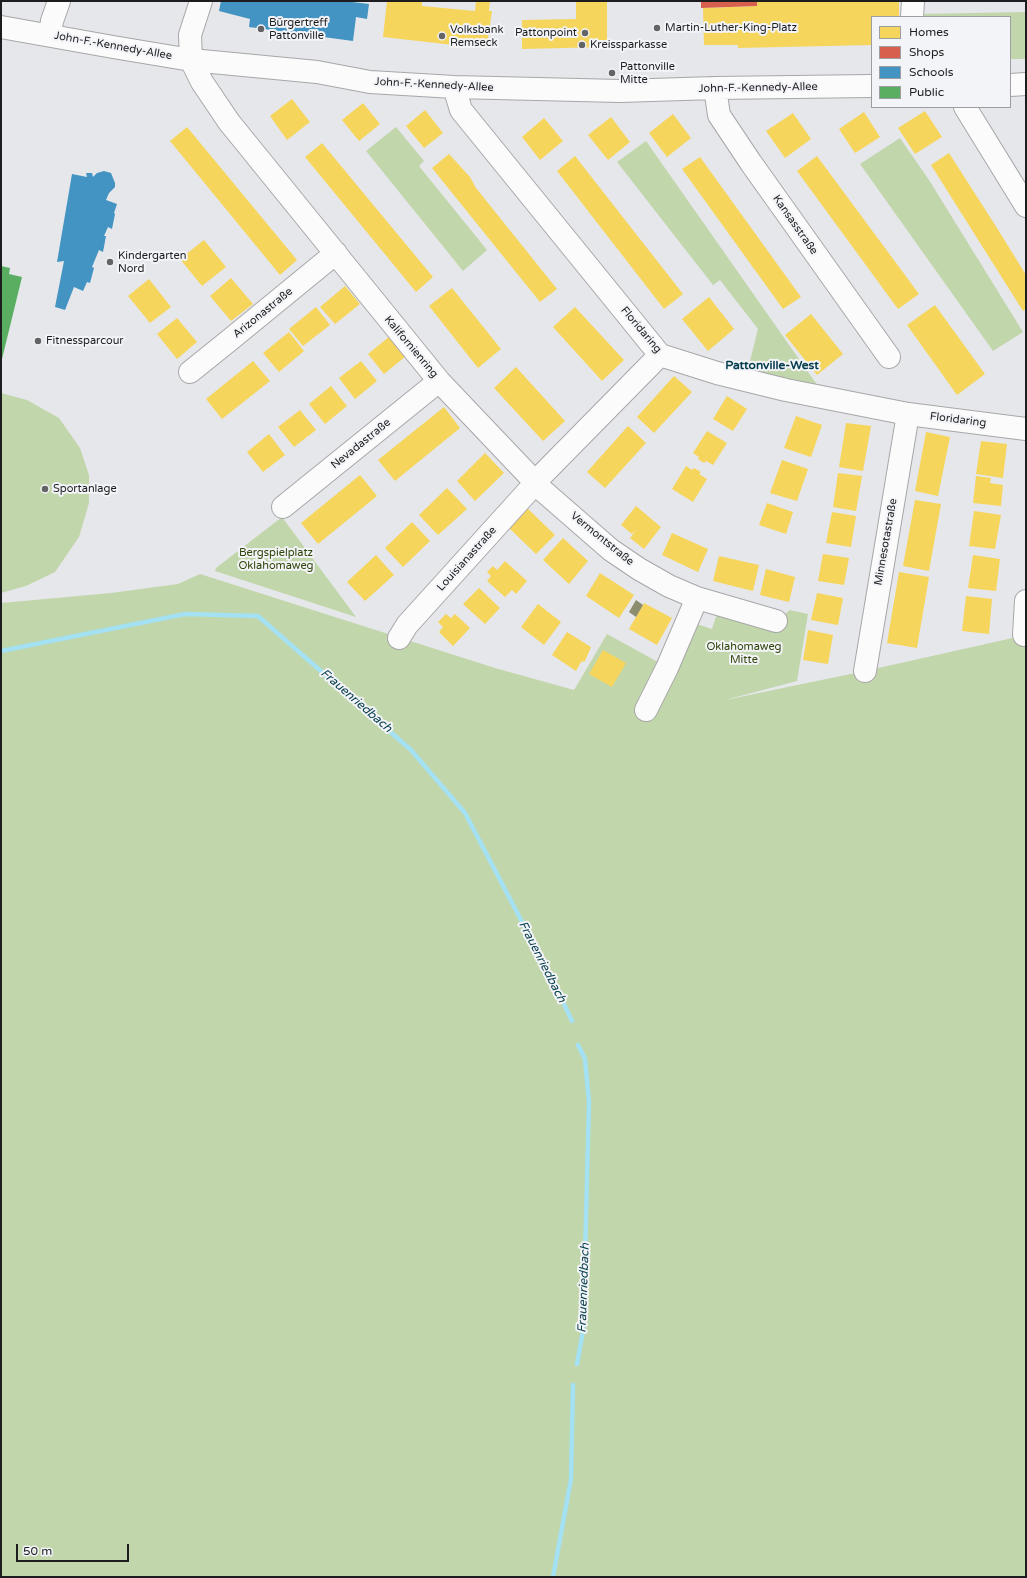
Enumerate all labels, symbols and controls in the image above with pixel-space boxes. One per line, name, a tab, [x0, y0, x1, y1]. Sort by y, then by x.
place label: Bürgertreff Pattonville	[269, 16, 328, 42]
legend	[871, 16, 1011, 108]
place label: Martin-Luther-King-Platz	[665, 21, 797, 35]
place label: Volksbank Remseck	[450, 23, 503, 49]
marker: Martin-Luther-King-Platz	[652, 23, 662, 33]
marker: Bürgertreff Pattonville	[256, 24, 266, 34]
text: Homes	[909, 25, 949, 39]
place label: Pattonpoint	[515, 26, 577, 40]
marker: Pattonpoint	[580, 28, 590, 38]
street label: John-F.-Kennedy-Allee	[53, 29, 173, 63]
marker: Volksbank Remseck	[437, 31, 447, 41]
place label: Kreissparkasse	[590, 38, 667, 52]
marker: Kreissparkasse	[577, 40, 587, 50]
text: Shops	[909, 45, 944, 59]
place label: Pattonville Mitte	[620, 60, 675, 86]
text: Schools	[909, 65, 953, 79]
marker: Pattonville Mitte	[607, 68, 617, 78]
street label: John-F.-Kennedy-Allee	[374, 75, 494, 95]
street label: John-F.-Kennedy-Allee	[698, 80, 818, 96]
text: Public	[909, 85, 944, 99]
street label: Kansasstraße	[770, 193, 820, 257]
place label: Kindergarten Nord	[118, 249, 186, 275]
marker: Kindergarten Nord	[105, 257, 115, 267]
street label: Arizonastraße	[231, 285, 295, 341]
street label: Floridaring	[618, 304, 664, 356]
street label: Kalifornienring	[381, 313, 441, 381]
place label: Fitnessparcour	[46, 334, 124, 348]
marker: Fitnessparcour	[33, 336, 43, 346]
district label: Pattonville-West	[725, 359, 819, 373]
street label: Floridaring	[929, 410, 987, 430]
street label: Nevadastraße	[329, 416, 393, 472]
place label: Sportanlage	[53, 482, 117, 496]
marker: Sportanlage	[40, 484, 50, 494]
street label: Minnesotastraße	[872, 498, 900, 586]
street label: Vermontstraße	[568, 509, 636, 569]
street label: Louisianastraße	[435, 524, 499, 594]
park label: Bergspielplatz Oklahomaweg	[238, 546, 314, 572]
park label: Oklahomaweg Mitte	[706, 640, 782, 666]
water label: Frauenriedbach	[317, 666, 395, 736]
water label: Frauenriedbach	[515, 919, 569, 1005]
water label: Frauenriedbach	[575, 1243, 593, 1333]
scale bar	[18, 1536, 131, 1562]
text: 50 m	[23, 1544, 52, 1558]

